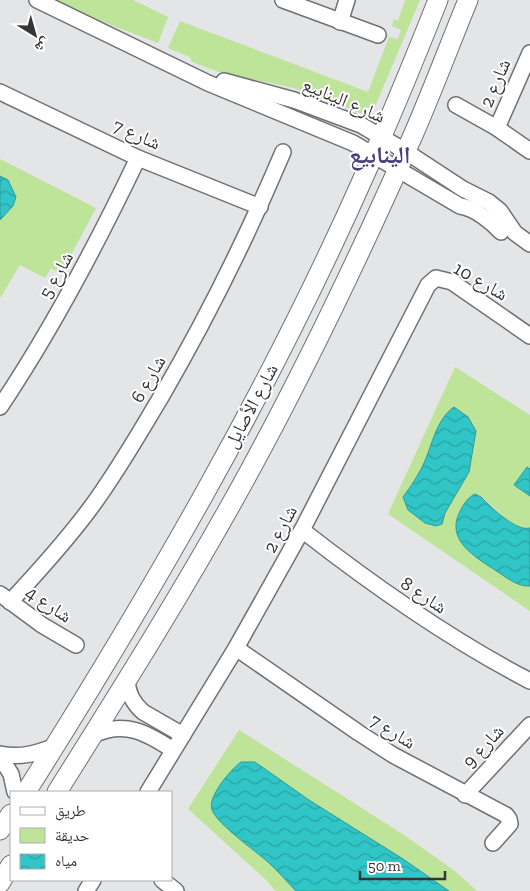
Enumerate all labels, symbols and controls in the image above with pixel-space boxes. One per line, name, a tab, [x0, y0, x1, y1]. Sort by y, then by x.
north arrow	[10, 10, 60, 60]
text: ش	[31, 34, 54, 56]
street label: شارع 2	[475, 55, 515, 111]
street label: شارع الينابيع	[299, 72, 389, 129]
street label: شارع 7	[110, 113, 164, 155]
district label: الينابيع	[349, 140, 411, 171]
street label: شارع 5	[34, 247, 78, 303]
street label: شارع 10	[450, 256, 512, 306]
street label: شارع 6	[125, 351, 171, 407]
street label: شارع الأصايل	[219, 360, 283, 452]
street label: شارع 2	[258, 501, 302, 557]
street label: شارع 8	[397, 571, 451, 619]
street label: شارع 4	[22, 580, 76, 628]
street label: شارع 7	[366, 708, 420, 754]
street label: شارع 9	[457, 720, 509, 772]
legend	[10, 791, 172, 881]
text: طريق	[55, 802, 86, 821]
text: حديقة	[55, 827, 90, 845]
scale bar	[360, 848, 445, 880]
text: مياه	[55, 852, 77, 870]
text: 50 m	[368, 857, 401, 875]

